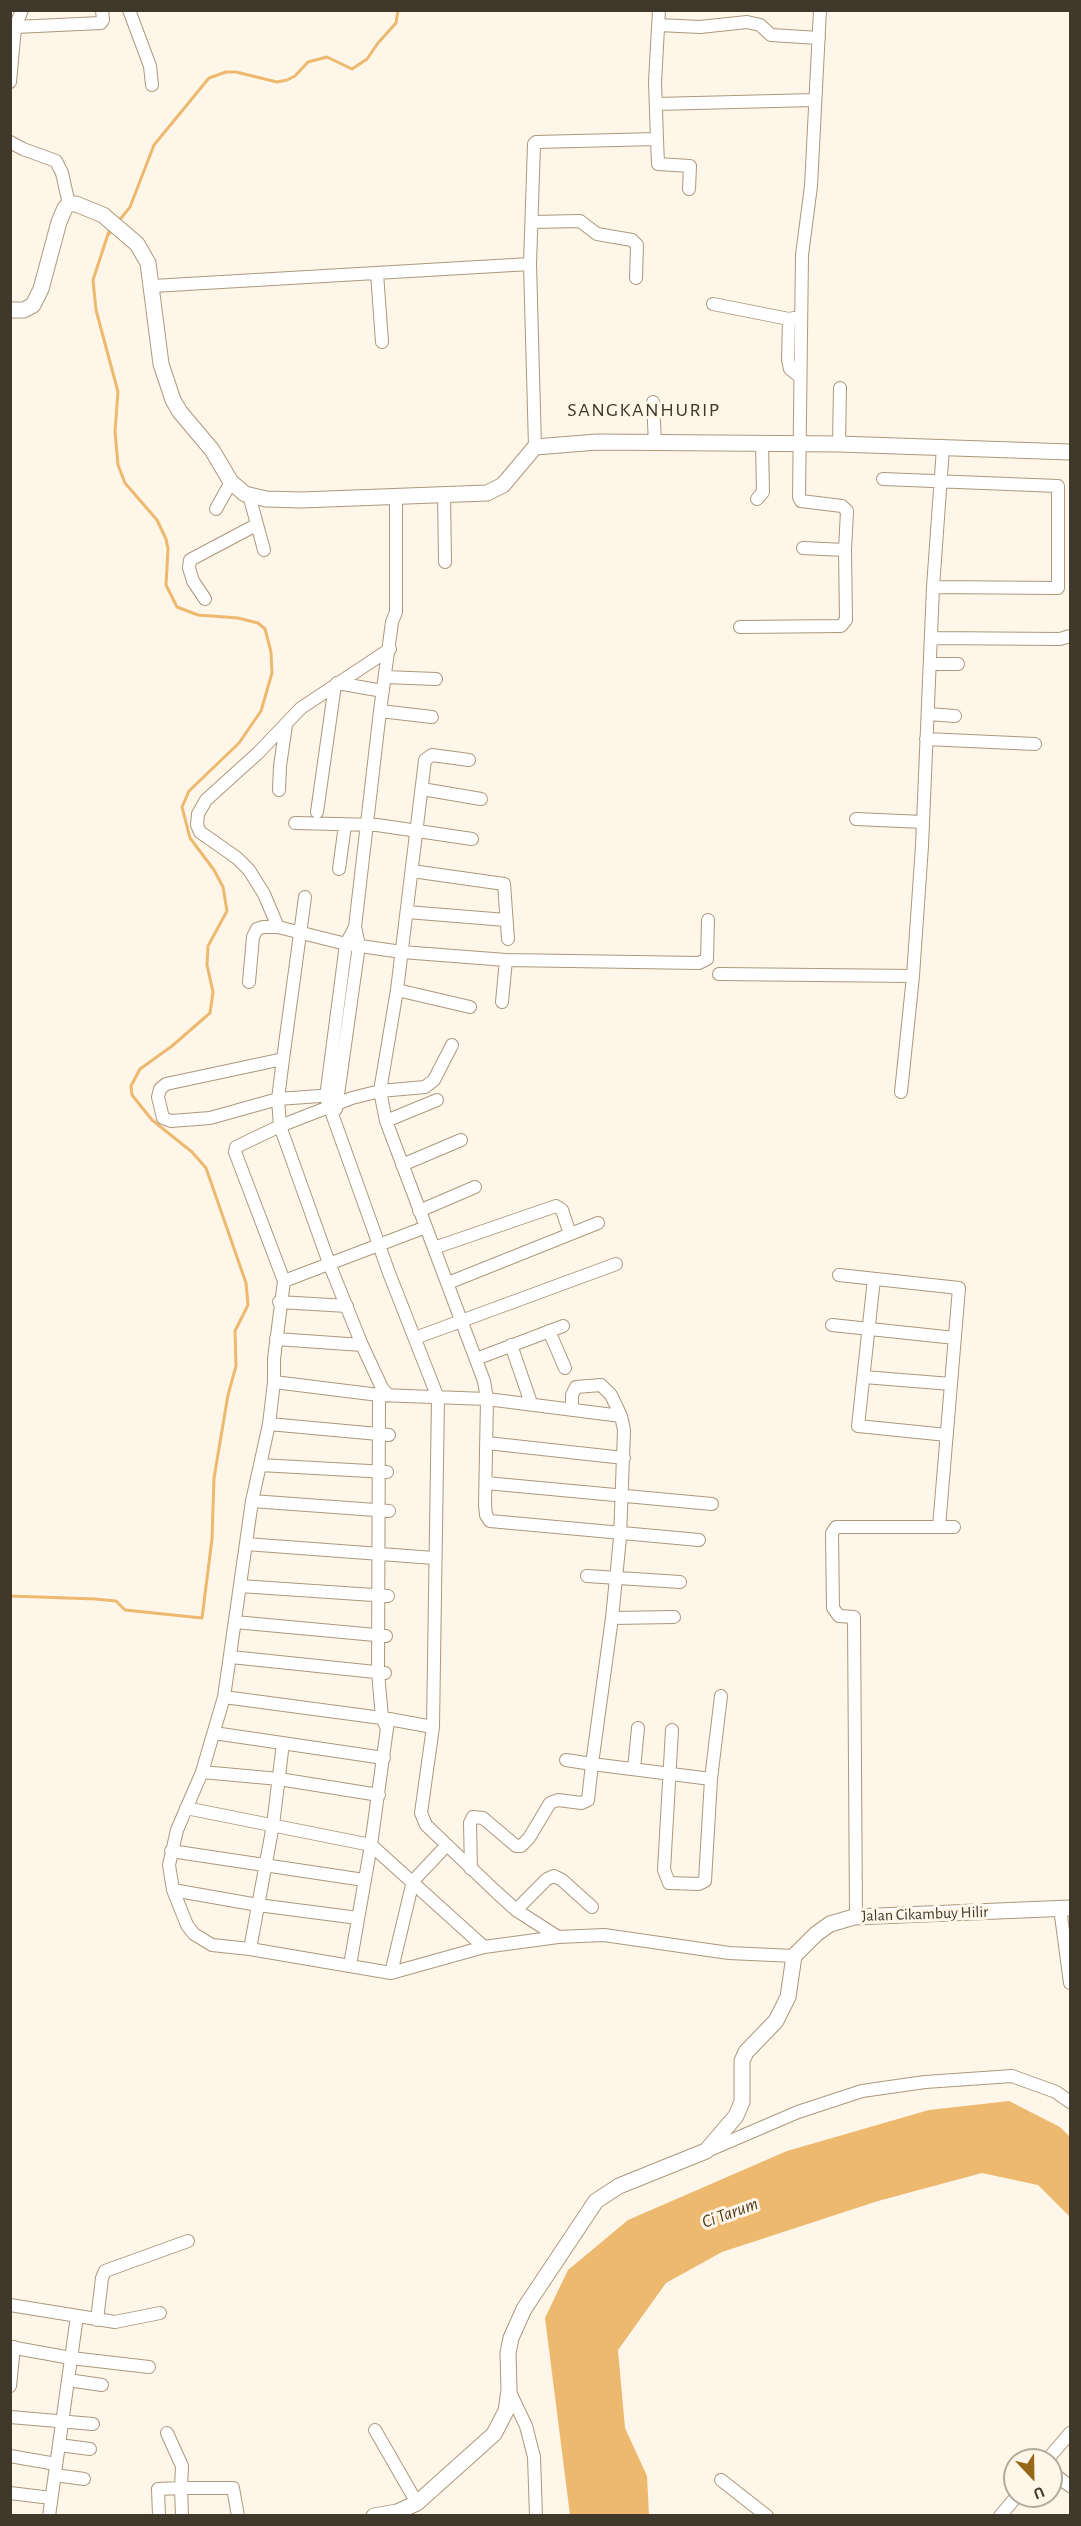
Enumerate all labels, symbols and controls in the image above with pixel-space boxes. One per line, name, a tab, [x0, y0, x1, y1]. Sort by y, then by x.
district label: SANGKANHURIP	[567, 398, 721, 422]
street label: Jalan Cikambuy Hilir	[861, 1902, 989, 1926]
water label: Ci Tarum	[699, 2193, 761, 2233]
north arrow	[1003, 2448, 1063, 2508]
text: U	[1031, 2484, 1047, 2502]

